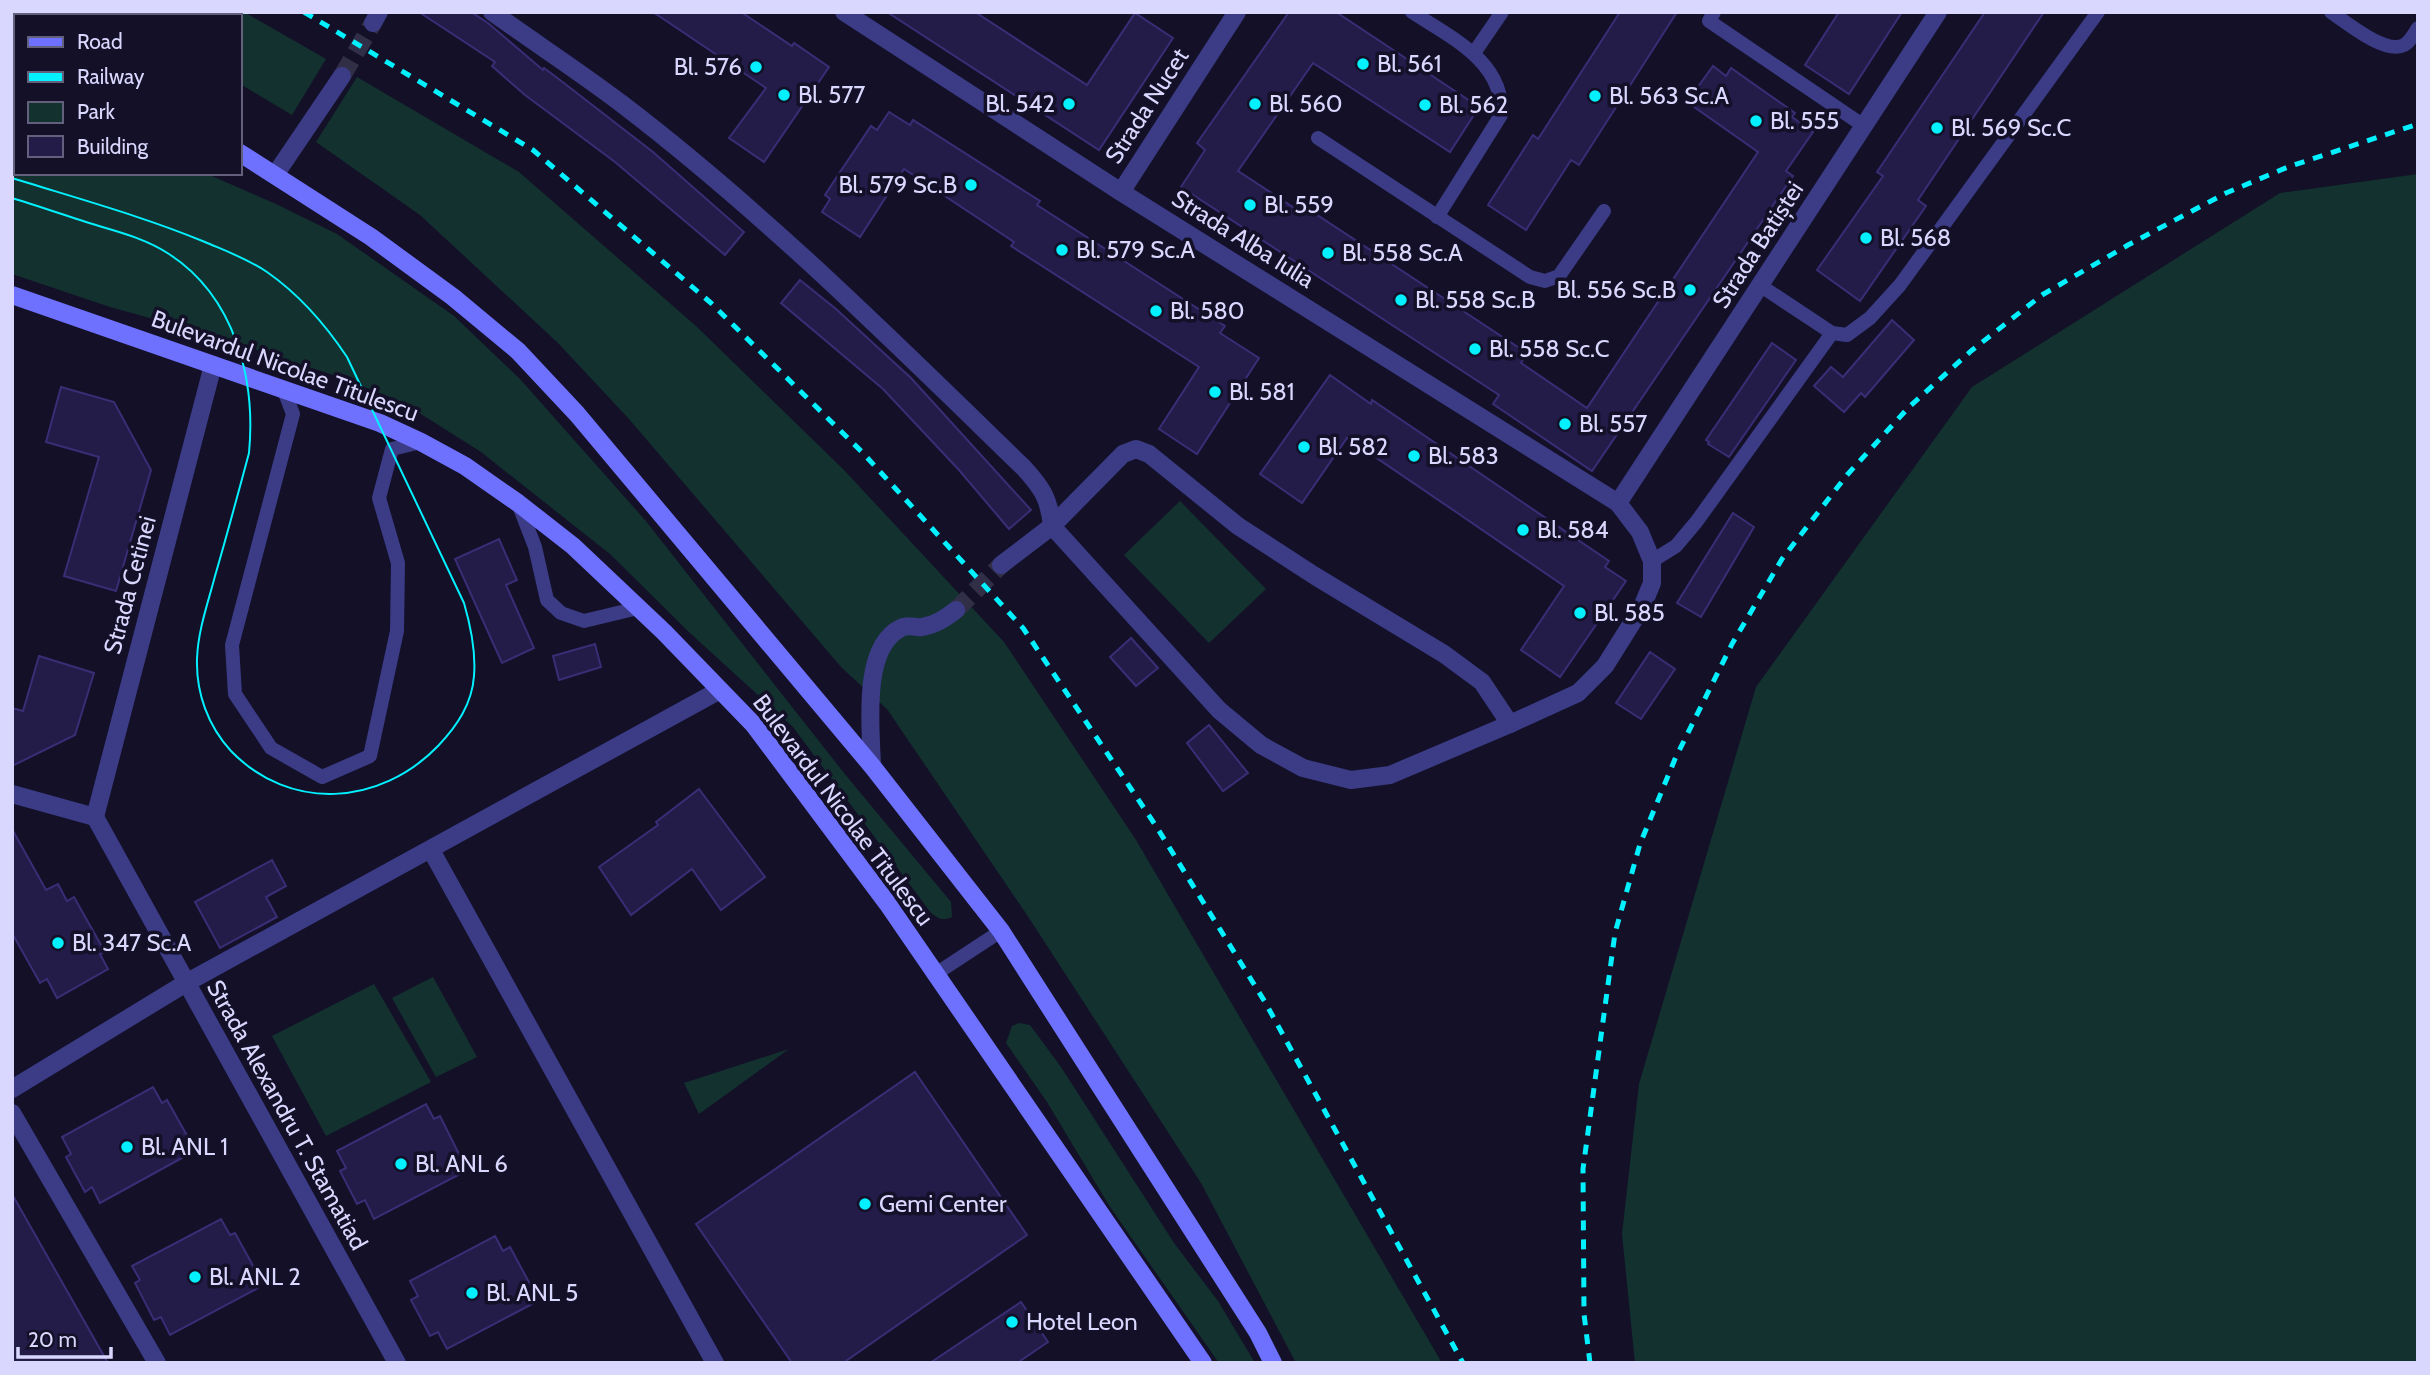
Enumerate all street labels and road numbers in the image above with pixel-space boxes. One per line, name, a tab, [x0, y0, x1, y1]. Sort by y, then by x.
street label: Strada Nucet	[1099, 43, 1194, 169]
street label: Strada Batiștei	[1706, 176, 1810, 314]
street label: Strada Alba Iulia	[1167, 183, 1320, 294]
street label: Bulevardul Nicolae Titulescu	[148, 304, 423, 427]
street label: Strada Cetinei	[97, 513, 162, 657]
street label: Bulevardul Nicolae Titulescu	[747, 688, 940, 931]
street label: Strada Alexandru T. Stamatiad	[201, 975, 374, 1255]

